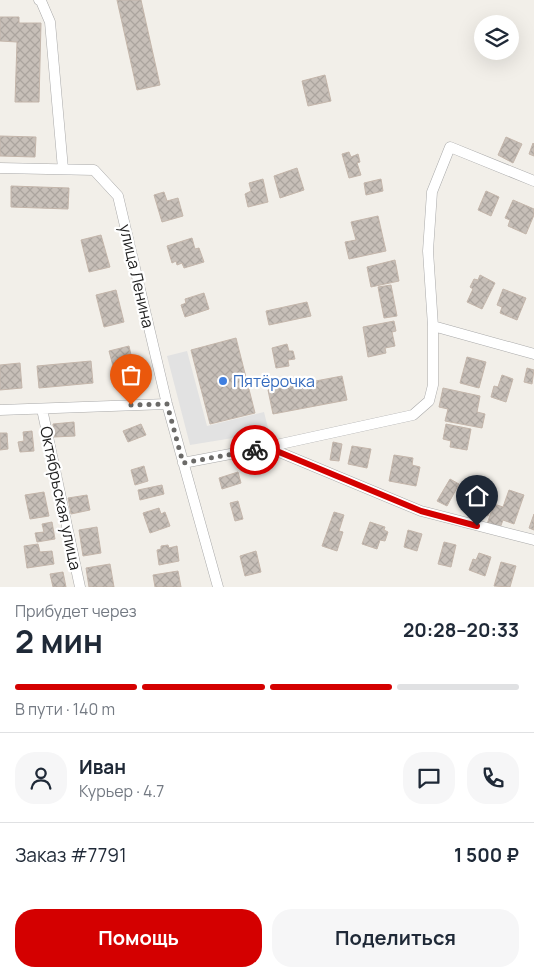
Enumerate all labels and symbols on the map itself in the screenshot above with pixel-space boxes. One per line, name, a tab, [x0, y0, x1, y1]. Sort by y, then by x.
street label: улица Ленина	[114, 222, 160, 330]
pin	[110, 354, 152, 405]
place label: Пятёрочка	[233, 370, 315, 392]
marker: Пятёрочка	[217, 375, 229, 387]
street label: Октябрьская улица	[35, 424, 87, 572]
courier	[230, 425, 280, 475]
pin	[456, 475, 498, 526]

